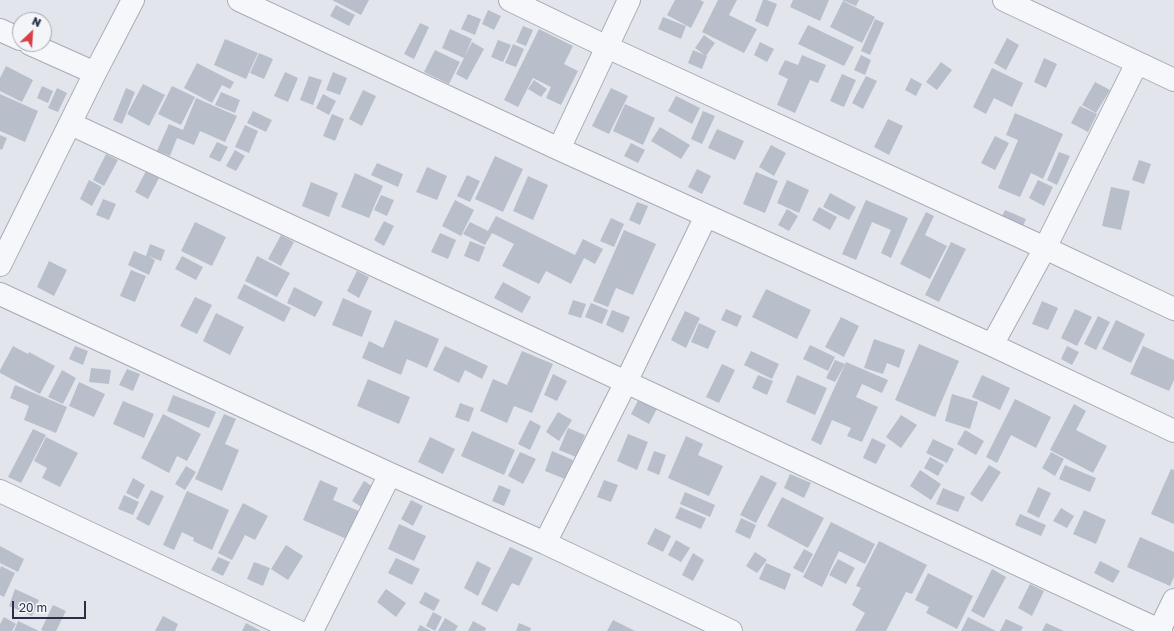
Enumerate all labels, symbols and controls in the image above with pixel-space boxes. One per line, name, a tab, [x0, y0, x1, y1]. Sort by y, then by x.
north arrow	[12, 12, 52, 52]
text: N	[30, 14, 43, 29]
scale bar	[14, 593, 88, 619]
text: 20 m	[19, 600, 47, 615]

